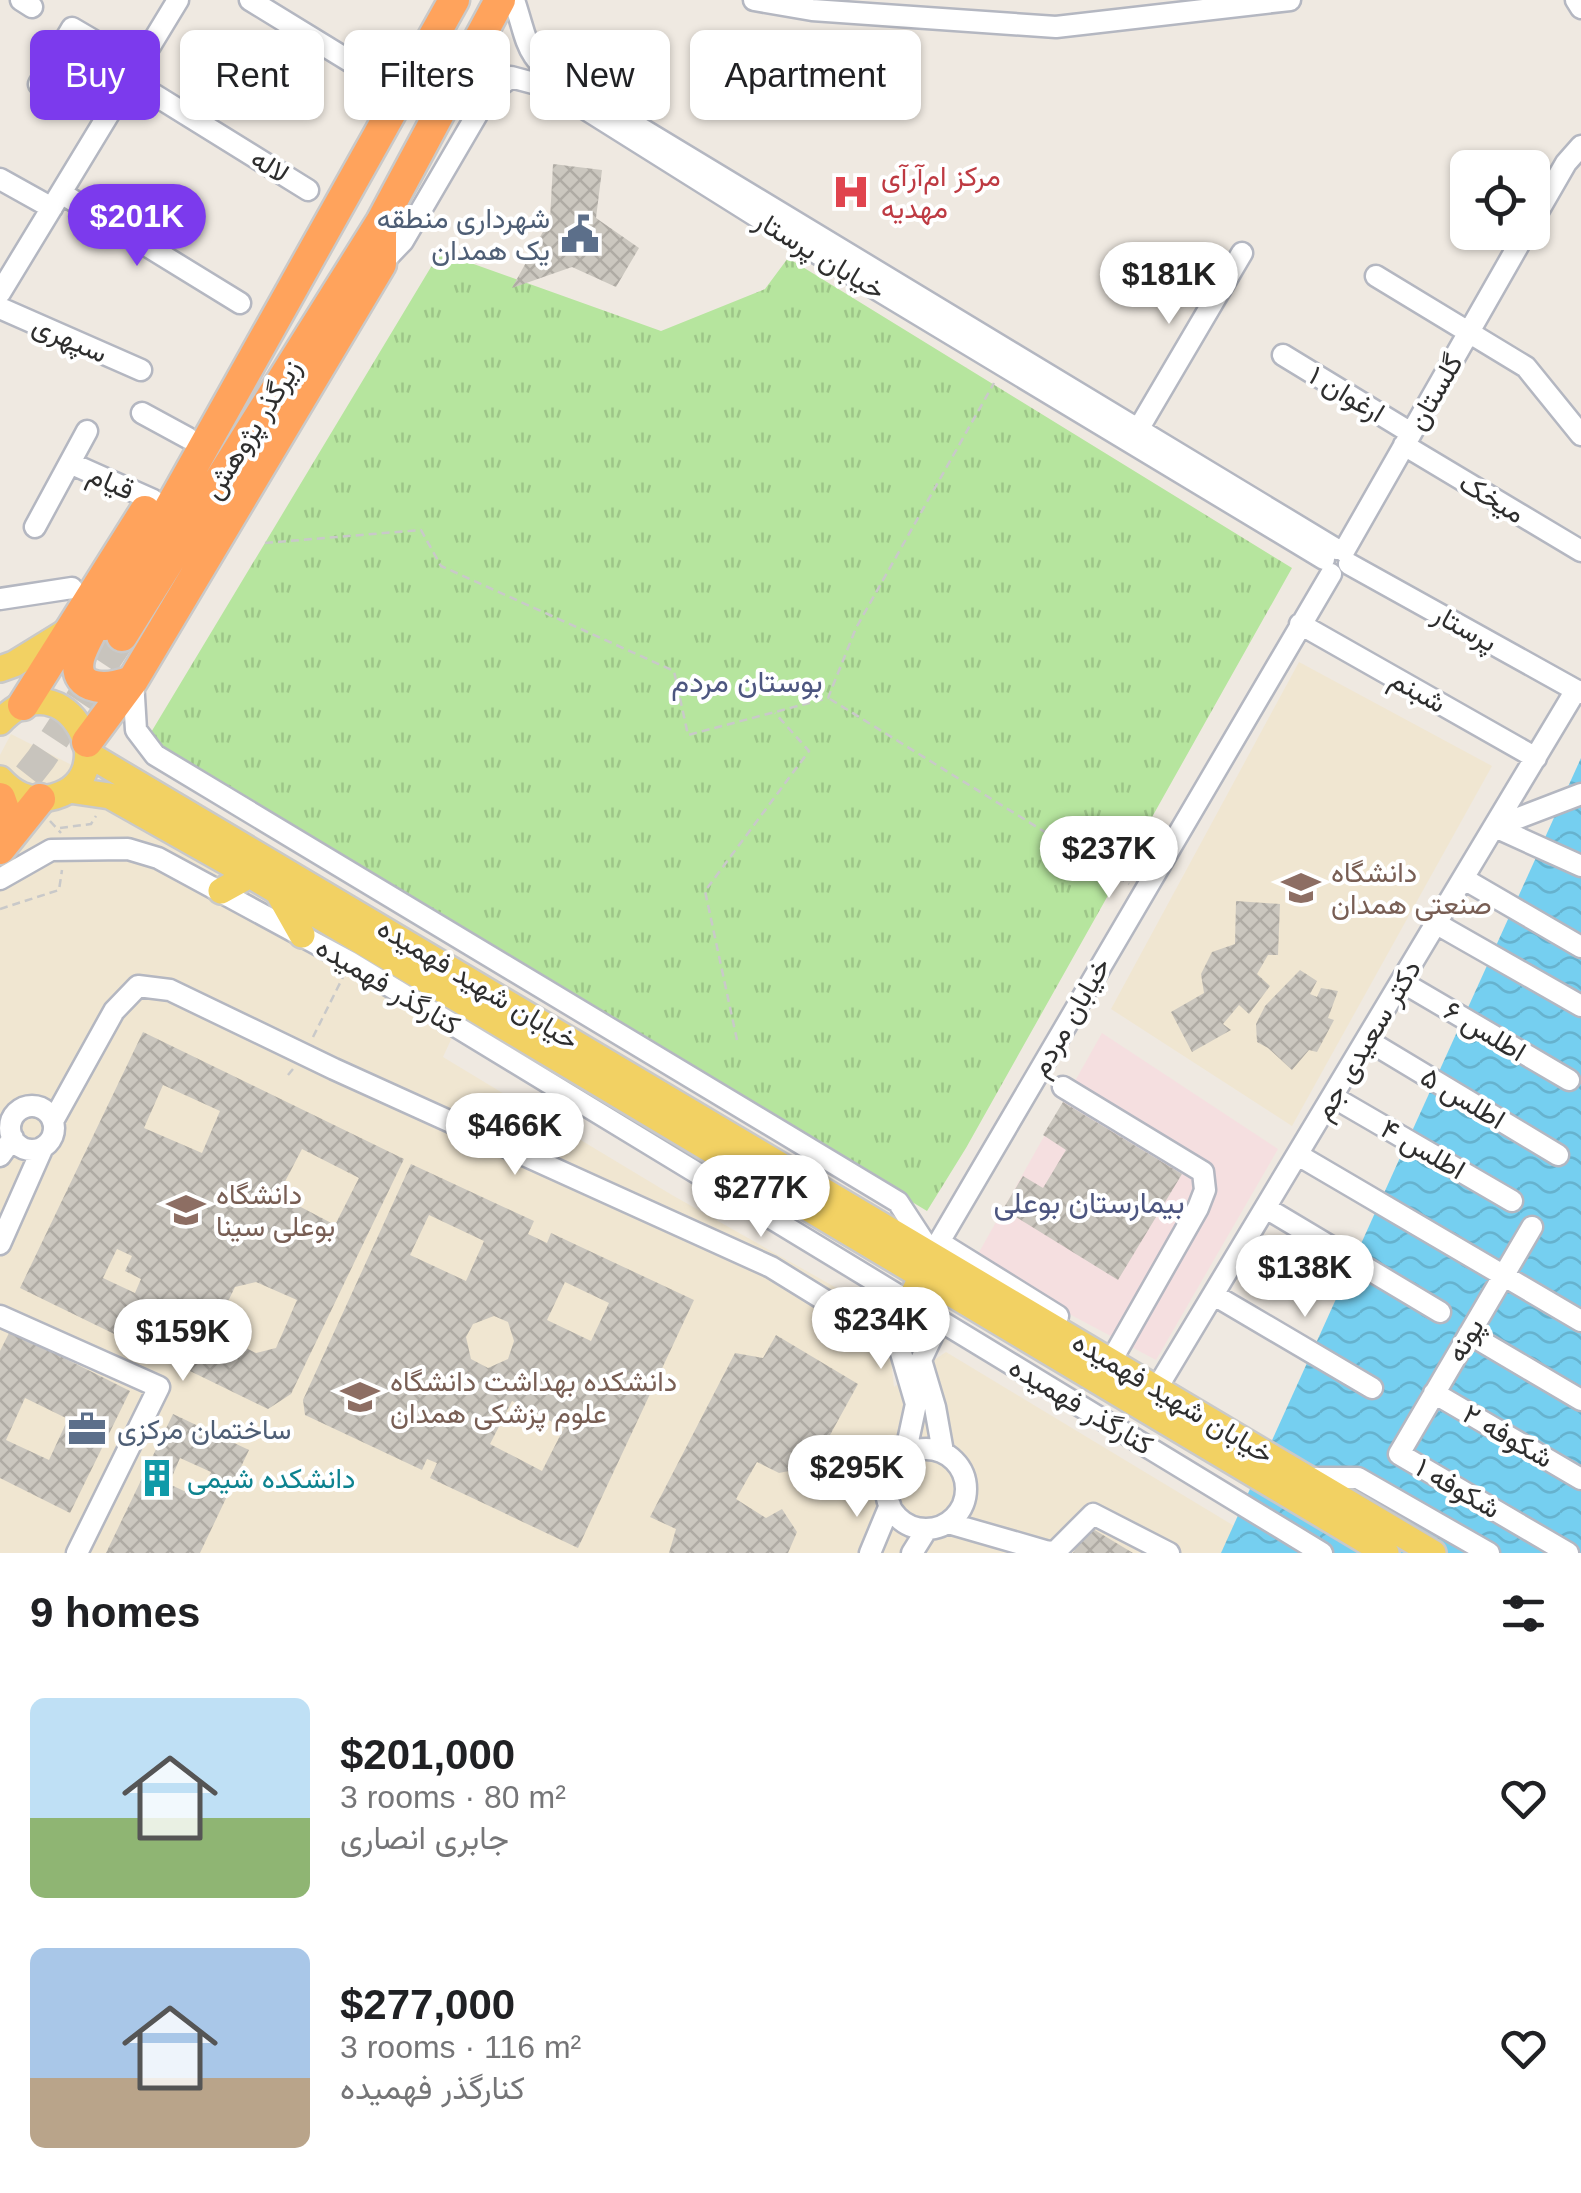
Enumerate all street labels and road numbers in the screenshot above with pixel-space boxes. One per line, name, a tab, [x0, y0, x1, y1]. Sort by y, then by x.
street label: لاله	[245, 143, 295, 189]
street label: خیابان پرستار	[747, 203, 891, 309]
street label: سپهری	[27, 309, 112, 372]
street label: گلستان	[1401, 349, 1469, 435]
street label: زیرگذر پژوهش	[197, 353, 310, 506]
street label: ارغوان ۱	[1303, 360, 1390, 430]
street label: قیام	[82, 458, 139, 508]
street label: میخک	[1454, 467, 1530, 529]
street label: پرستار	[1425, 597, 1502, 661]
street label: شبنم	[1383, 663, 1451, 721]
street label: خیابان شهید فهمیده	[371, 912, 584, 1058]
street label: کنارگذر فهمیده	[310, 931, 465, 1043]
street label: خیابان مردم	[1024, 952, 1119, 1083]
street label: دکتر سعیدی جم	[1307, 954, 1430, 1127]
street label: اطلس ۶	[1438, 995, 1531, 1068]
street label: اطلس ۵	[1415, 1061, 1511, 1136]
street label: اطلس ۴	[1375, 1113, 1471, 1186]
street label: پونه	[1440, 1313, 1492, 1369]
street label: خیابان شهید فهمیده	[1066, 1326, 1279, 1472]
street label: کنارگذر فهمیده	[1003, 1351, 1158, 1463]
street label: شکوفه ۲	[1457, 1398, 1558, 1476]
street label: شکوفه ۱	[1409, 1452, 1506, 1526]

